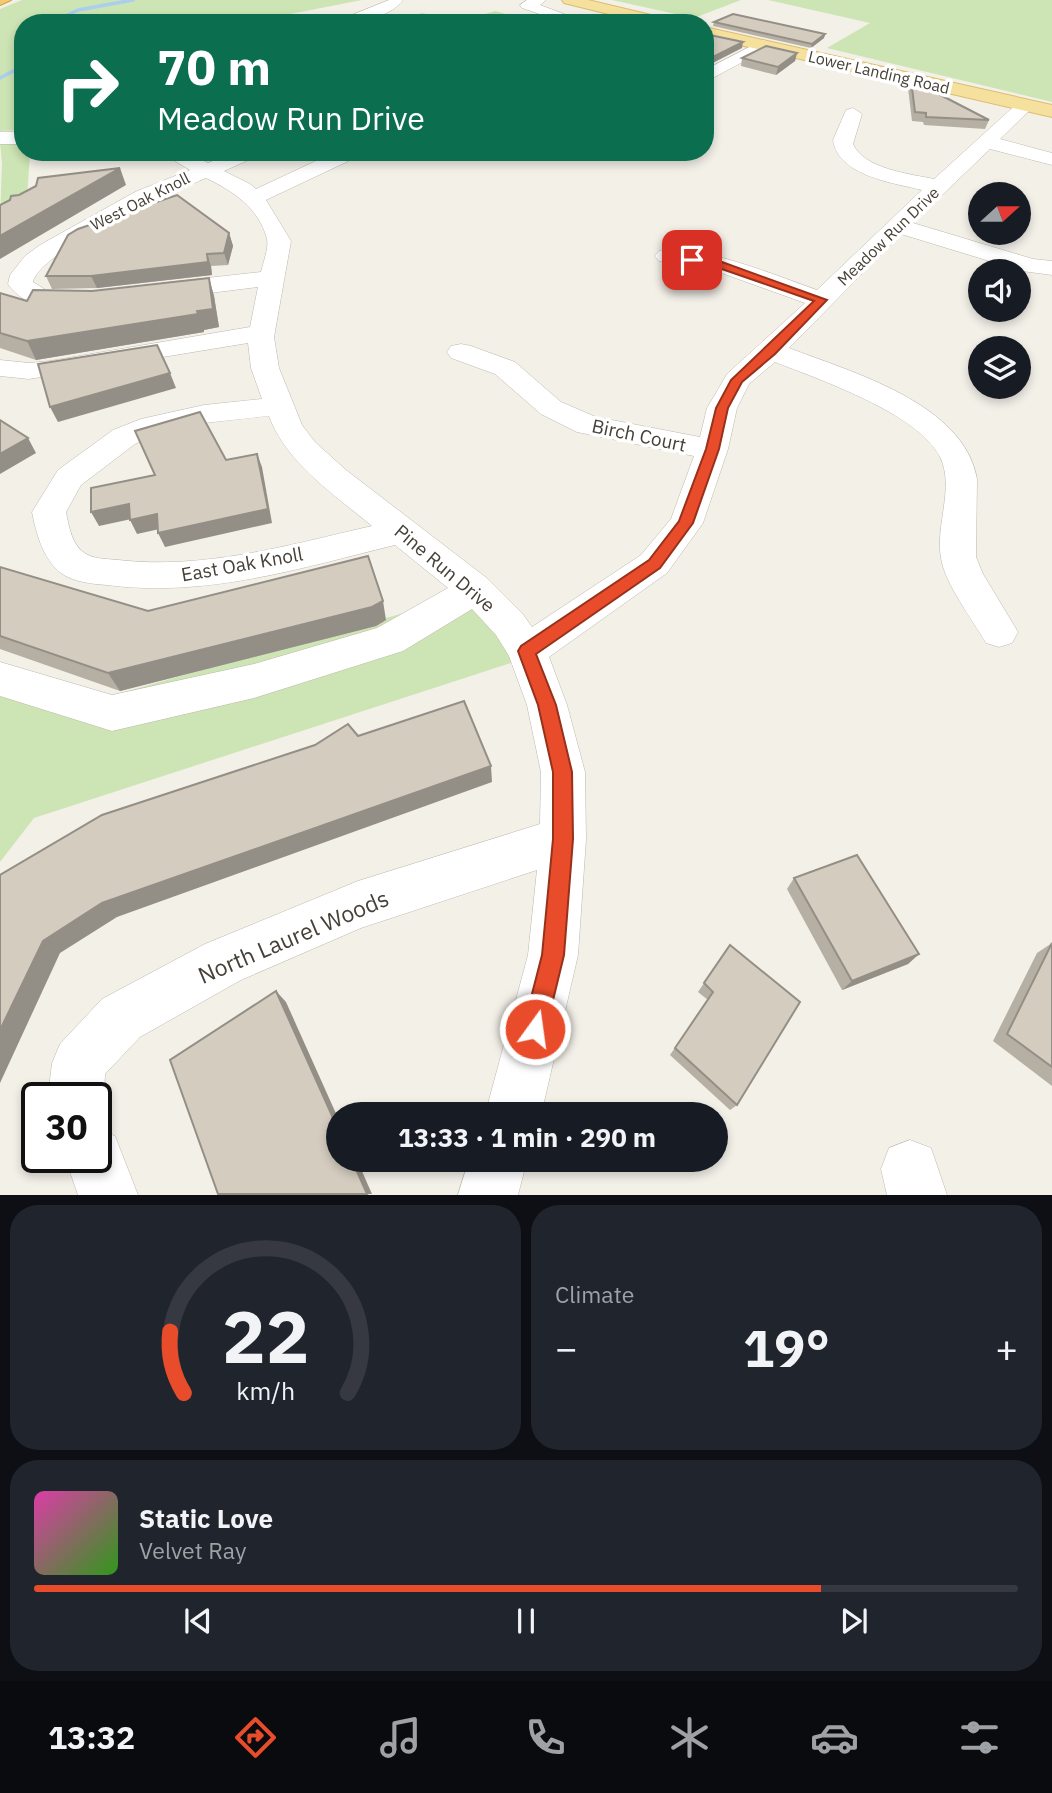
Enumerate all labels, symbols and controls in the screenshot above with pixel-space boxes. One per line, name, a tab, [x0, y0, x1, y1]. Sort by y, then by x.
text: 70 m	[157, 35, 271, 98]
icon: right	[42, 42, 133, 133]
street label: Lower Landing Road	[806, 46, 952, 98]
text: Meadow Run Drive	[157, 97, 425, 139]
street label: West Oak Knoll	[87, 167, 193, 235]
street label: Meadow Run Drive	[833, 182, 943, 290]
north arrow	[968, 182, 1031, 245]
map controls	[968, 182, 1031, 399]
pin	[662, 230, 722, 290]
icon: arrive	[673, 241, 711, 279]
button: sound	[968, 259, 1031, 322]
button: layers	[968, 336, 1031, 399]
street label: Birch Court	[590, 413, 688, 457]
street label: Pine Run Drive	[390, 519, 500, 617]
street label: East Oak Knoll	[179, 541, 305, 587]
street label: North Laurel Woods	[193, 882, 393, 990]
position arrow	[498, 992, 572, 1066]
speed limit sign: 30	[21, 1082, 112, 1173]
text: 13:33 · 1 min · 290 m	[398, 1120, 656, 1154]
text: Climate	[555, 1279, 634, 1309]
text: 22	[222, 1289, 309, 1384]
text: 19°	[743, 1314, 830, 1381]
text: −	[555, 1323, 578, 1372]
text: +	[995, 1323, 1018, 1372]
text: km/h	[236, 1374, 295, 1407]
text: Static Love	[139, 1501, 273, 1535]
text: Velvet Ray	[139, 1535, 246, 1565]
icon: previous	[179, 1602, 217, 1640]
icon: pause	[507, 1602, 545, 1640]
icon: next	[835, 1602, 873, 1640]
icon: directions	[231, 1713, 280, 1762]
icon: music	[376, 1713, 425, 1762]
icon: phone	[521, 1713, 570, 1762]
icon: climate	[665, 1713, 714, 1762]
icon: car	[810, 1713, 859, 1762]
icon: filters	[955, 1713, 1004, 1762]
text: 13:32	[48, 1716, 135, 1758]

